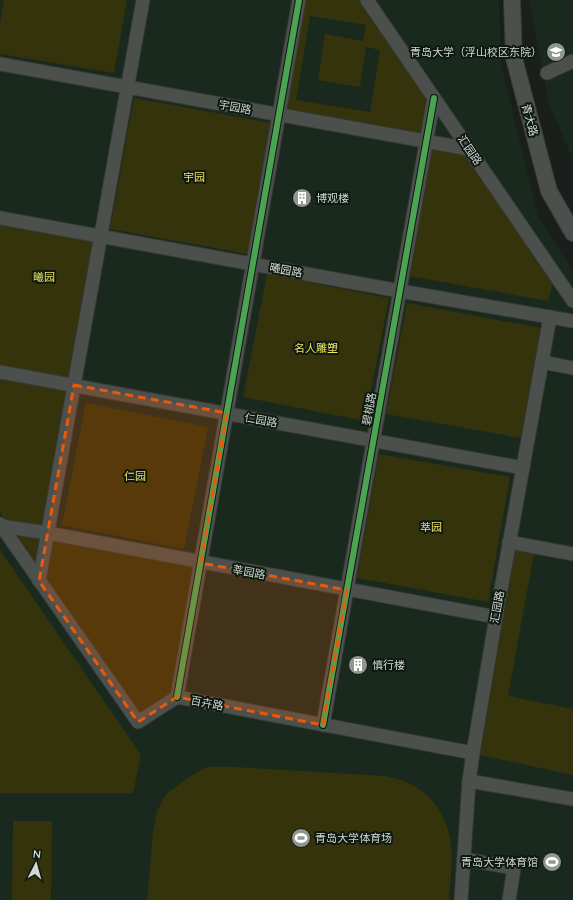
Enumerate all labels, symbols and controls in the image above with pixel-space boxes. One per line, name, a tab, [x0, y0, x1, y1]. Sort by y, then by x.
school or university icon: 青岛大学（浮山校区东院）	[545, 41, 567, 63]
place label: 青岛大学（浮山校区东院）	[410, 45, 542, 59]
street label: 宇园路	[218, 97, 252, 117]
street label: 青大路	[519, 102, 541, 138]
street label: 汇园路	[455, 132, 485, 168]
park label: 宇园	[183, 170, 205, 184]
building icon: 博观楼	[291, 187, 313, 209]
place label: 博观楼	[316, 191, 349, 205]
street label: 曦园路	[268, 260, 304, 280]
park label: 曦园	[33, 270, 55, 284]
park label: 名人雕塑	[294, 341, 338, 355]
street label: 碧桃路	[359, 392, 379, 426]
street label: 仁园路	[244, 410, 278, 430]
park label: 仁园	[124, 469, 146, 483]
park label: 萃园	[420, 520, 442, 534]
street label: 莘园路	[232, 562, 266, 582]
street label: 汇园路	[487, 590, 507, 624]
building icon: 慎行楼	[347, 654, 369, 676]
place label: 慎行楼	[372, 658, 405, 672]
street label: 百卉路	[189, 693, 225, 713]
sports icon: 青岛大学体育场	[290, 827, 312, 849]
place label: 青岛大学体育场	[315, 831, 392, 845]
north arrow	[16, 844, 56, 884]
text: N	[32, 847, 42, 861]
sports icon: 青岛大学体育馆	[541, 851, 563, 873]
place label: 青岛大学体育馆	[461, 855, 538, 869]

